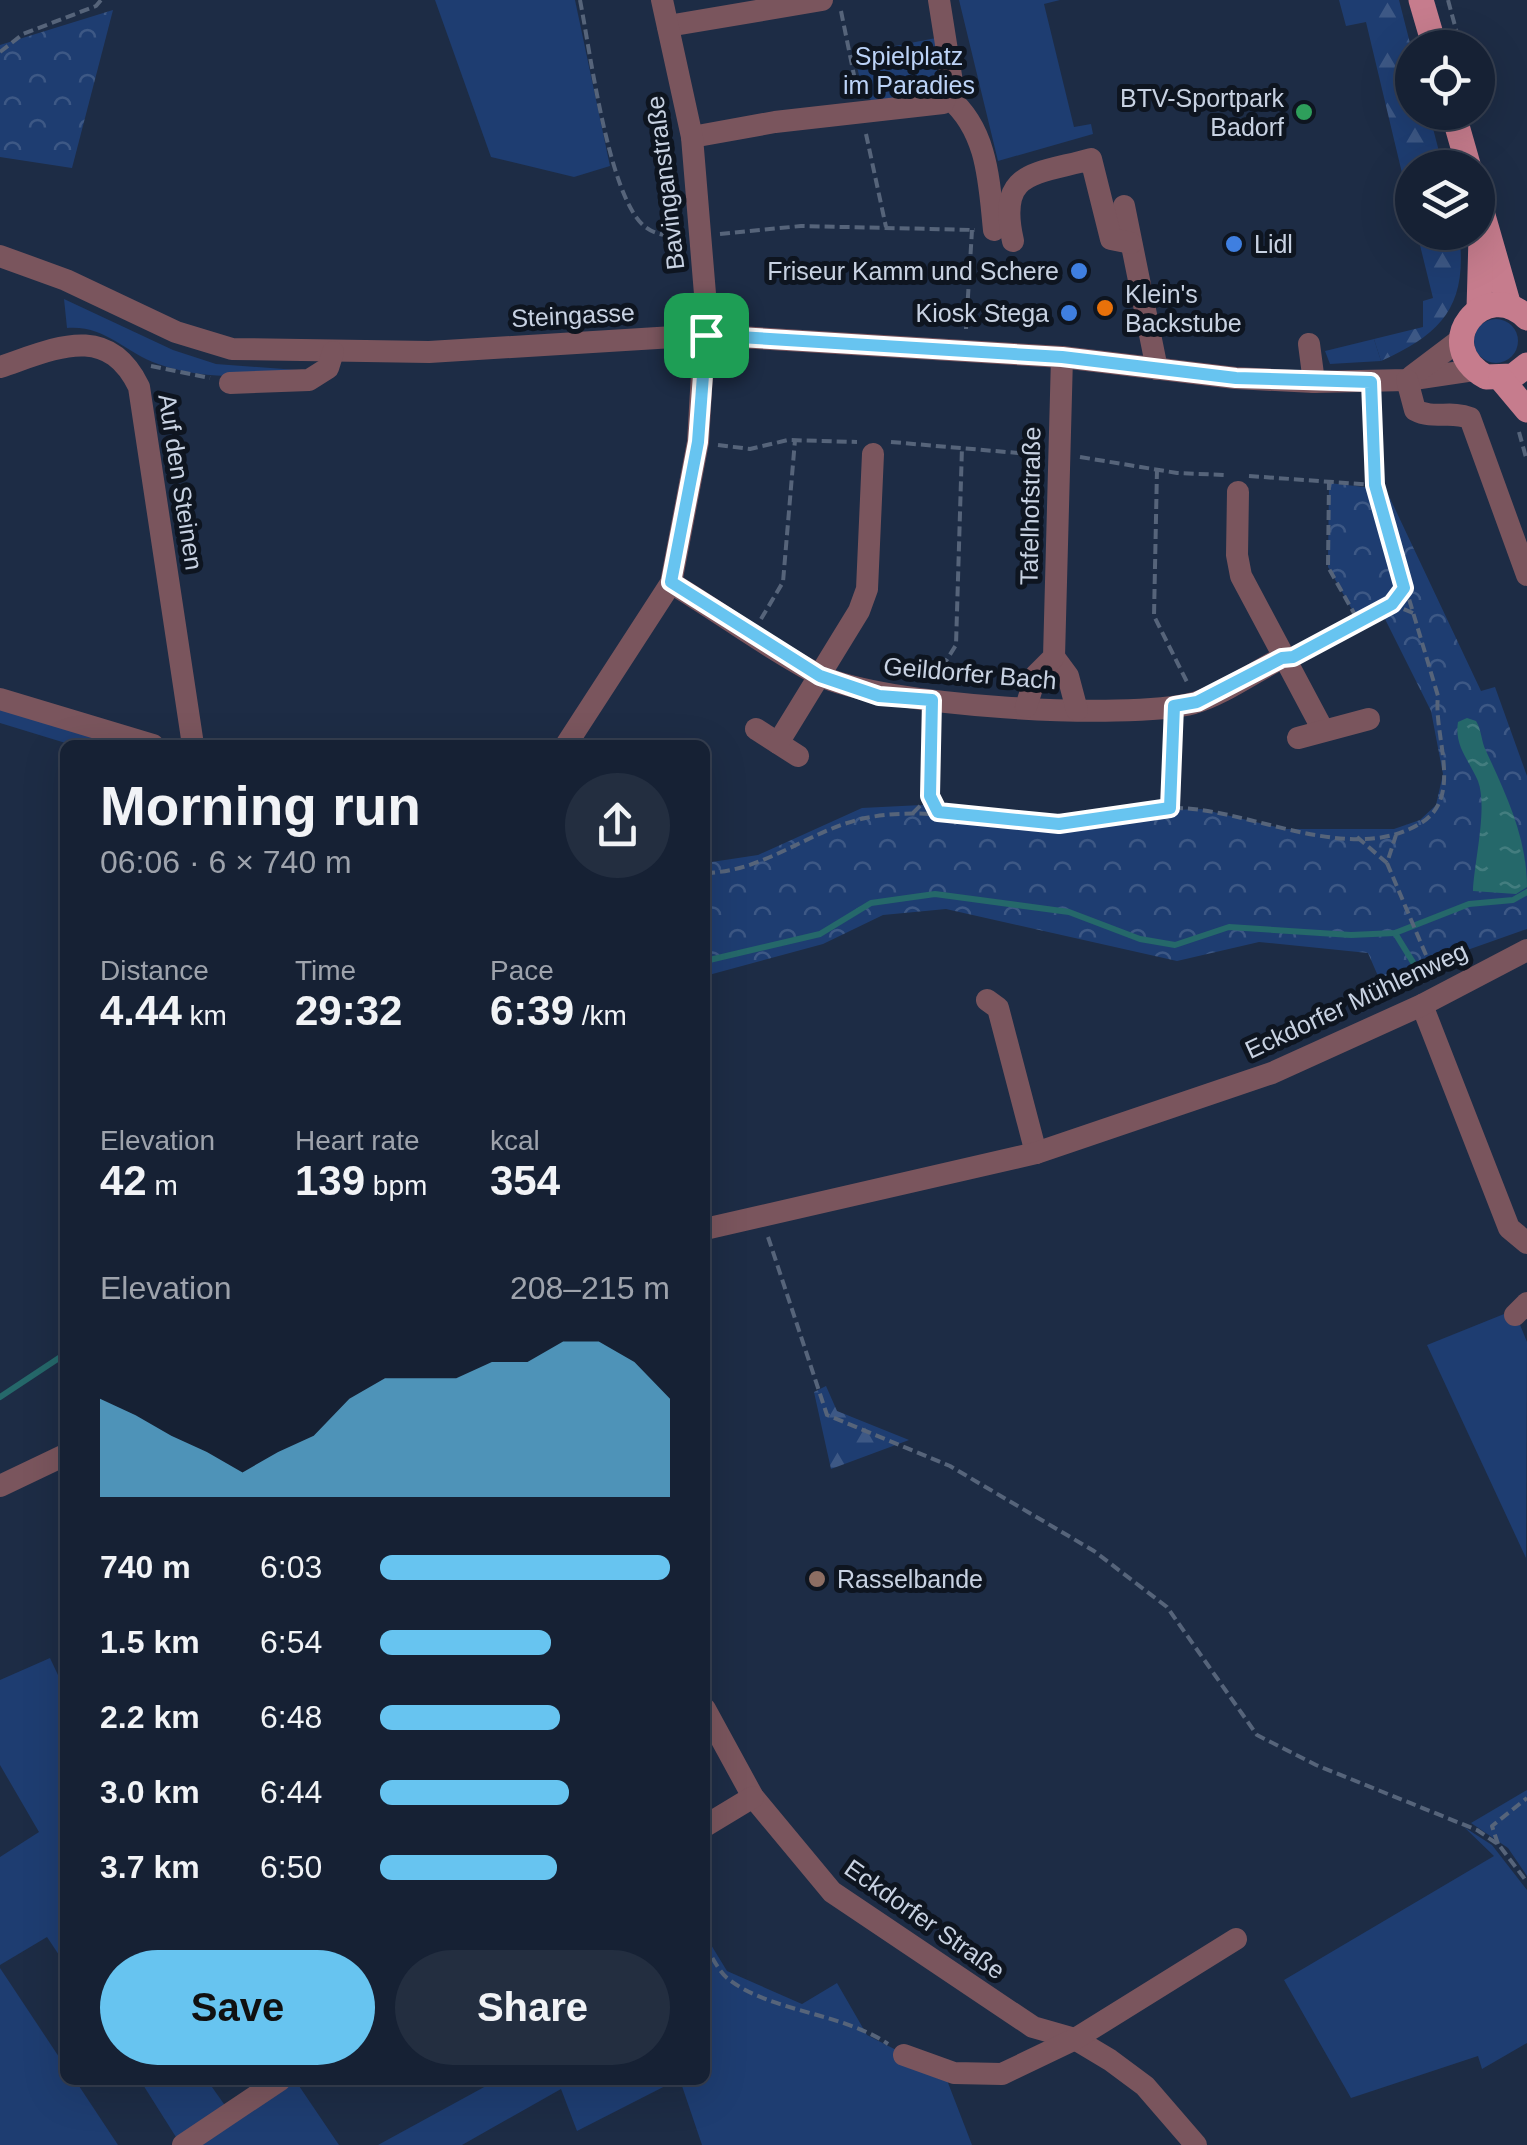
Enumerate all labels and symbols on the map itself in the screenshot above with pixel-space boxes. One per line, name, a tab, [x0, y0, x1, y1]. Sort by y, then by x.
park label: Spielplatz im Paradies	[843, 42, 975, 99]
place label: BTV-Sportpark Badorf	[1120, 84, 1284, 141]
street label: Bavinganstraße	[640, 94, 690, 272]
marker: BTV-Sportpark Badorf	[1293, 101, 1315, 123]
place label: Lidl	[1254, 230, 1293, 258]
marker: Lidl	[1223, 233, 1245, 255]
place label: Friseur Kamm und Schere	[767, 257, 1059, 285]
marker: Friseur Kamm und Schere	[1068, 260, 1090, 282]
place label: Klein's Backstube	[1125, 280, 1242, 337]
pin	[664, 293, 749, 378]
marker: Klein's Backstube	[1094, 297, 1116, 319]
street label: Steingasse	[511, 298, 635, 332]
place label: Kiosk Stega	[916, 299, 1049, 327]
marker: Kiosk Stega	[1058, 302, 1080, 324]
street label: Auf den Steinen	[153, 392, 209, 572]
street label: Tafelhofstraße	[1015, 427, 1045, 585]
street label: Geildorfer Bach	[882, 651, 1058, 695]
street label: Eckdorfer Mühlenweg	[1241, 936, 1471, 1064]
place label: Rasselbande	[837, 1565, 983, 1593]
marker: Rasselbande	[806, 1568, 828, 1590]
street label: Eckdorfer Straße	[840, 1853, 1010, 1985]

